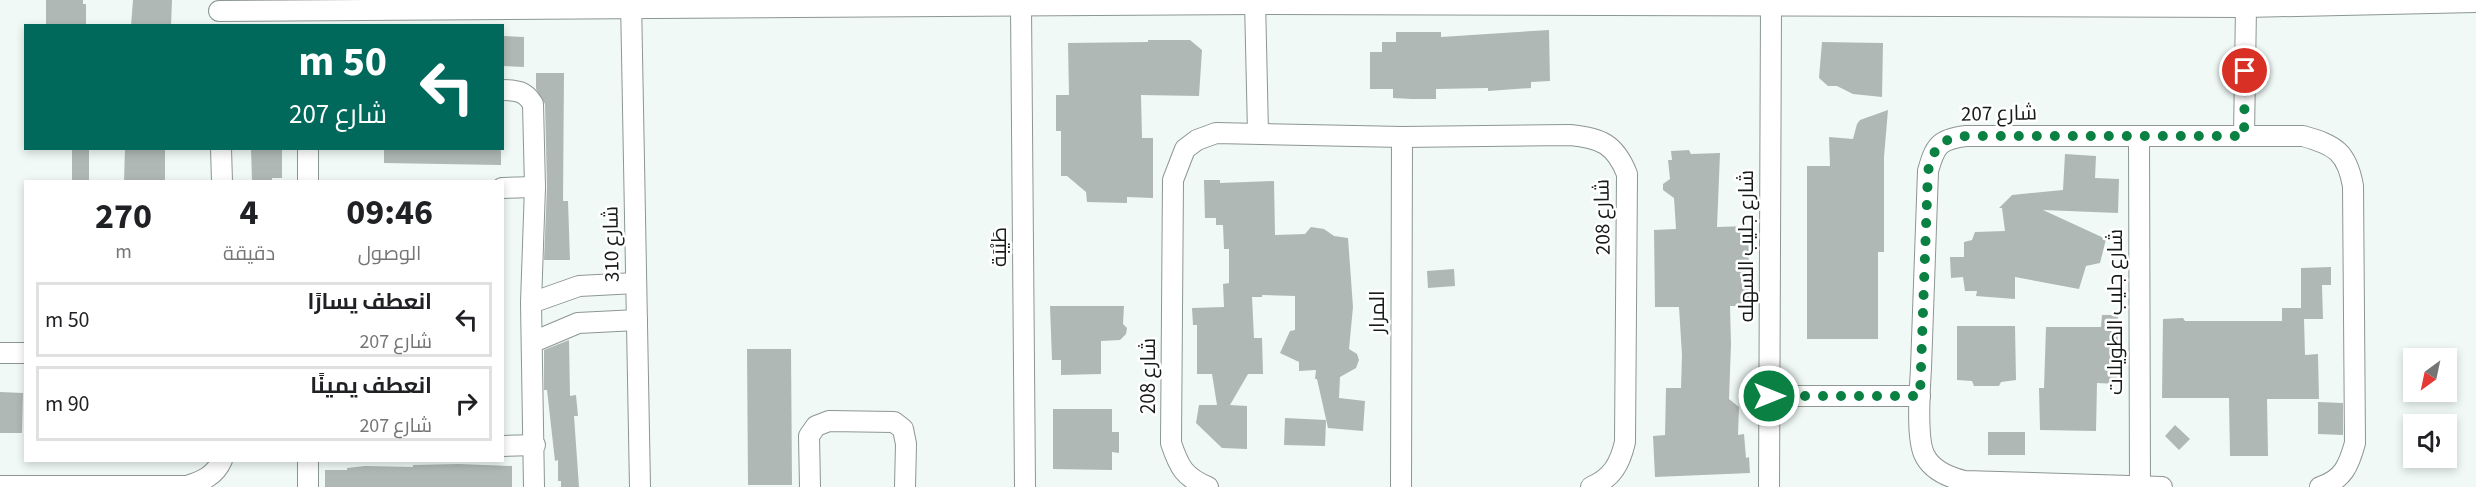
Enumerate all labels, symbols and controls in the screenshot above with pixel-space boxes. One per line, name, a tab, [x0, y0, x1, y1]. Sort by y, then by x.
text: 50 m	[298, 32, 387, 92]
pin	[2219, 45, 2270, 96]
icon: left	[408, 48, 486, 126]
icon: arrive	[2228, 54, 2261, 87]
text: شارع 207	[289, 95, 387, 134]
street label: شارع 207	[1961, 97, 2037, 129]
street label: شارع جليب السهله	[1731, 170, 1761, 322]
street label: شارع 208	[1586, 179, 1618, 255]
text: 4	[240, 187, 259, 238]
text: 09:46	[346, 187, 433, 238]
text: 270	[95, 191, 152, 242]
street label: شارع 310	[595, 206, 627, 282]
street label: طَيْبَة	[984, 227, 1014, 267]
street label: شارع جليب الطويلات	[2100, 229, 2130, 395]
text: m	[115, 238, 132, 266]
text: دقيقة	[223, 240, 275, 268]
text: الوصول	[358, 240, 421, 268]
text: انعطف يسارًا	[308, 286, 432, 318]
street label: المرار	[1362, 290, 1392, 335]
icon: left	[450, 303, 483, 336]
text: 50 m	[45, 304, 90, 336]
text: شارع 207	[359, 328, 432, 356]
street label: شارع 208	[1133, 338, 1163, 414]
north arrow	[2403, 348, 2457, 402]
map controls	[2403, 348, 2457, 468]
position arrow	[1737, 364, 1801, 428]
text: انعطف يمينًا	[310, 370, 432, 402]
icon: right	[450, 387, 483, 420]
text: 90 m	[45, 388, 90, 420]
text: شارع 207	[359, 412, 432, 440]
button: sound	[2403, 414, 2457, 468]

